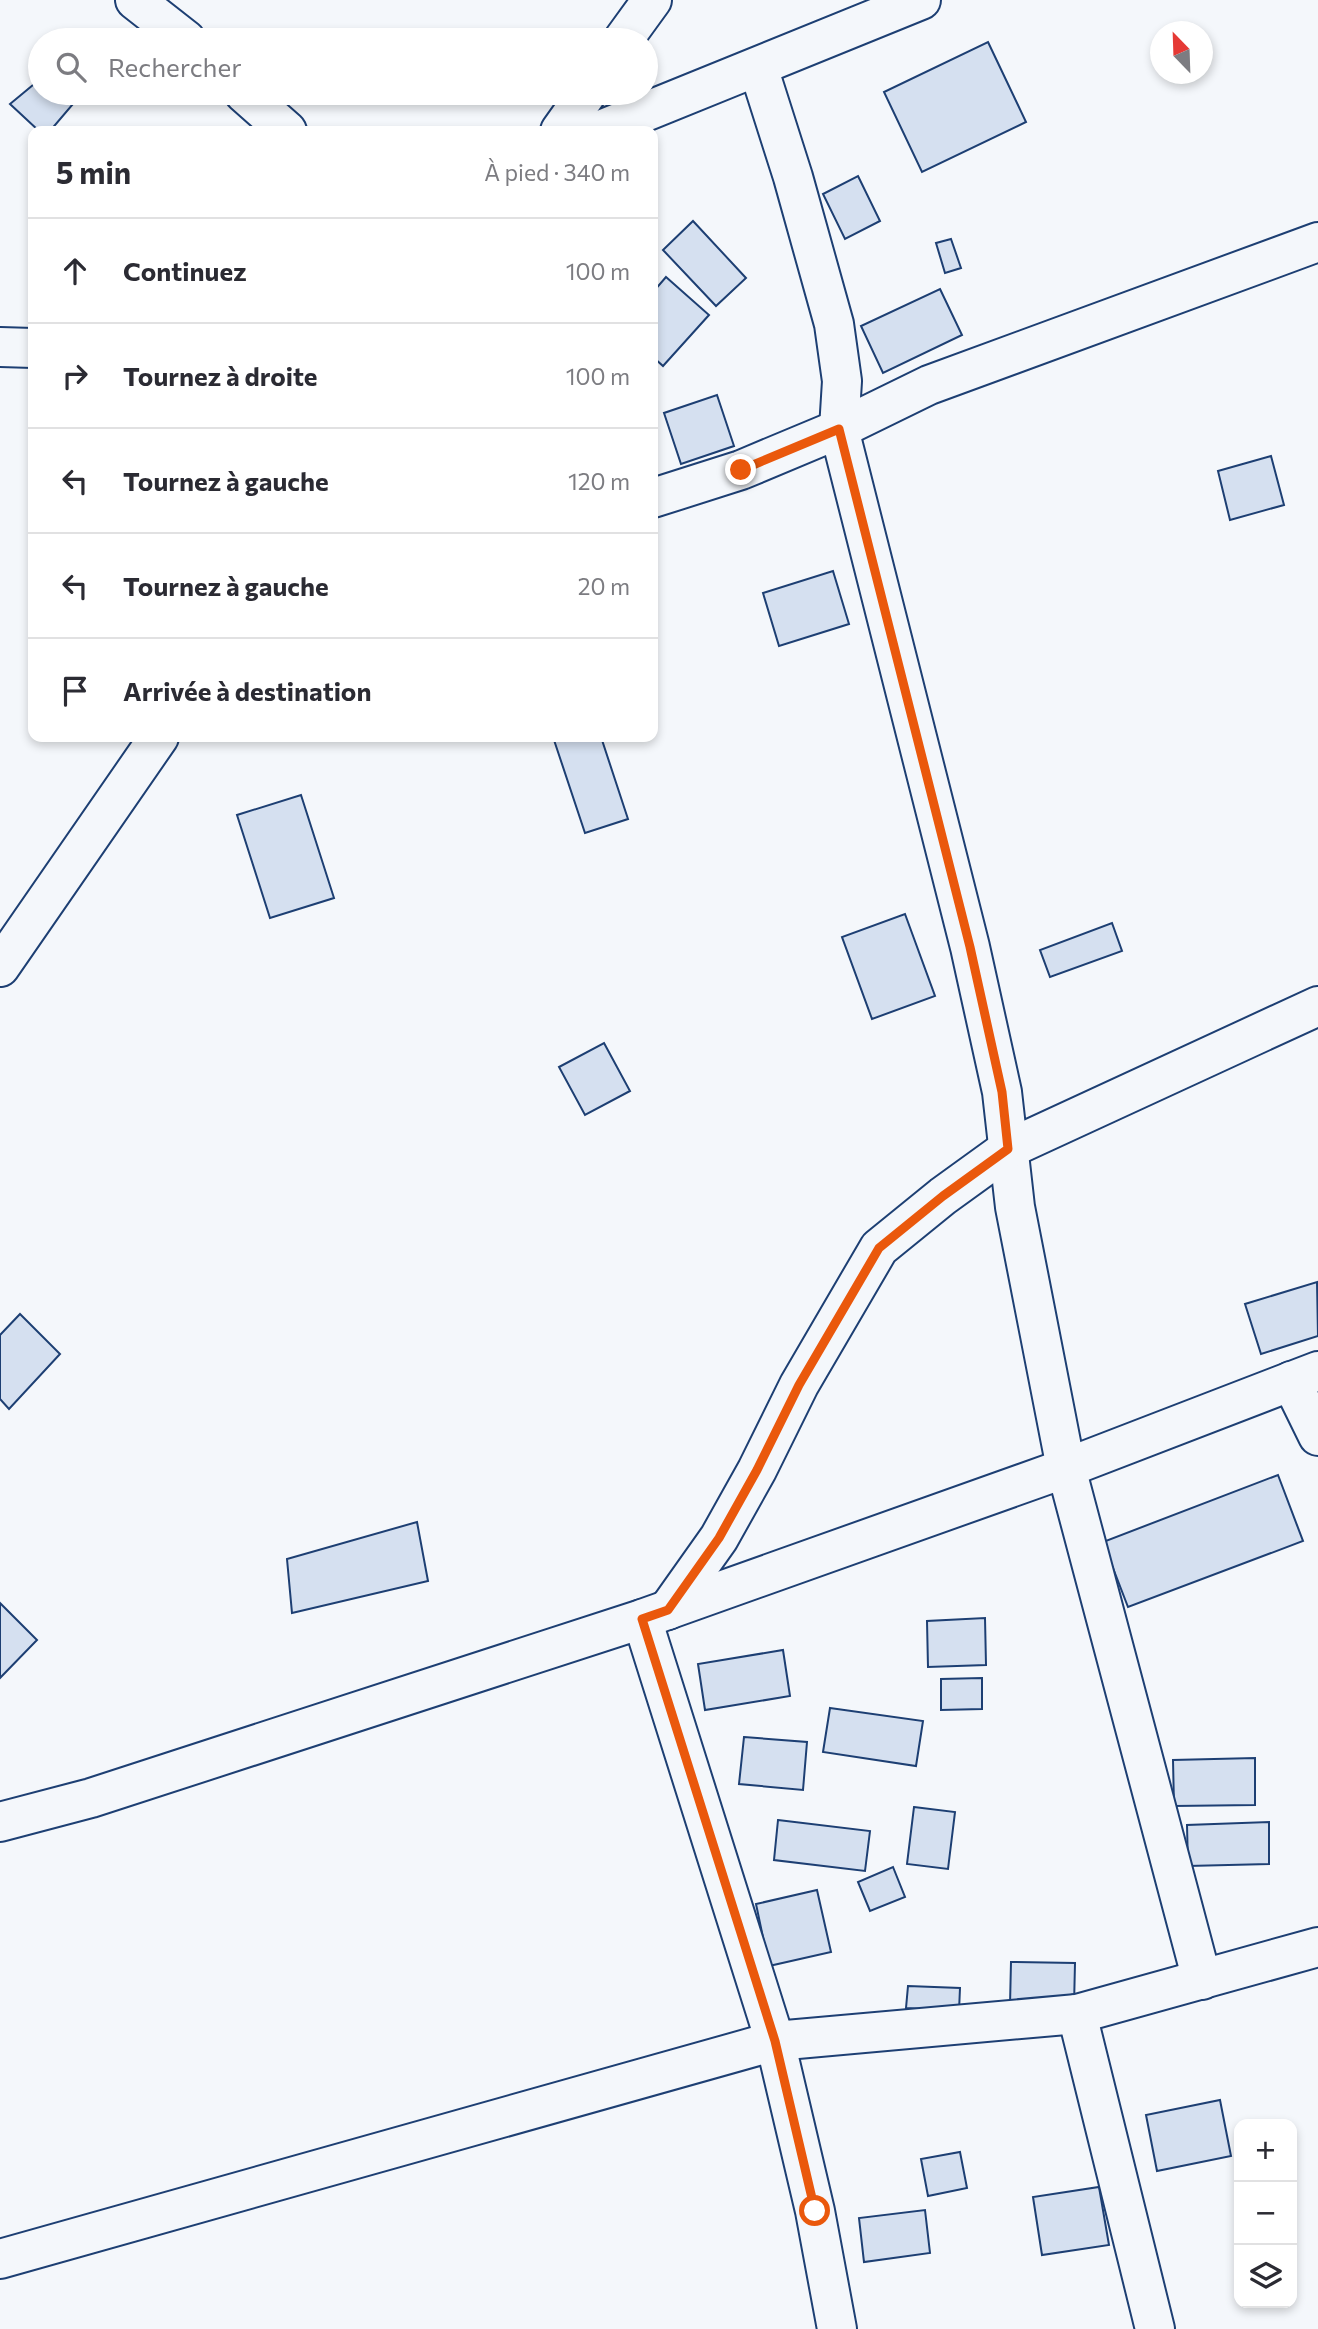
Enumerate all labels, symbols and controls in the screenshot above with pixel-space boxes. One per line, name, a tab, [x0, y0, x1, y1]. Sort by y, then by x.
north arrow	[1150, 21, 1213, 84]
search box	[28, 28, 658, 105]
icon: search	[52, 48, 90, 86]
text: Rechercher	[108, 51, 242, 82]
text: 5 min	[56, 153, 131, 190]
text: À pied · 340 m	[484, 158, 630, 186]
icon: ahead	[56, 252, 94, 290]
text: Continuez	[123, 255, 247, 286]
text: 100 m	[566, 257, 630, 285]
icon: right	[56, 357, 94, 395]
text: Tournez à droite	[123, 360, 318, 391]
text: 100 m	[566, 362, 630, 390]
route end	[725, 454, 756, 485]
icon: left	[56, 462, 94, 500]
text: Tournez à gauche	[123, 465, 329, 496]
text: 120 m	[568, 467, 630, 495]
icon: left	[56, 567, 94, 605]
text: Tournez à gauche	[123, 570, 329, 601]
text: 20 m	[578, 572, 630, 600]
icon: arrive	[56, 672, 94, 710]
text: Arrivée à destination	[123, 675, 371, 706]
map controls	[1234, 2119, 1297, 2308]
button: +	[1234, 2119, 1297, 2182]
button: −	[1234, 2182, 1297, 2245]
route start	[799, 2195, 830, 2226]
button: layers	[1234, 2245, 1297, 2308]

